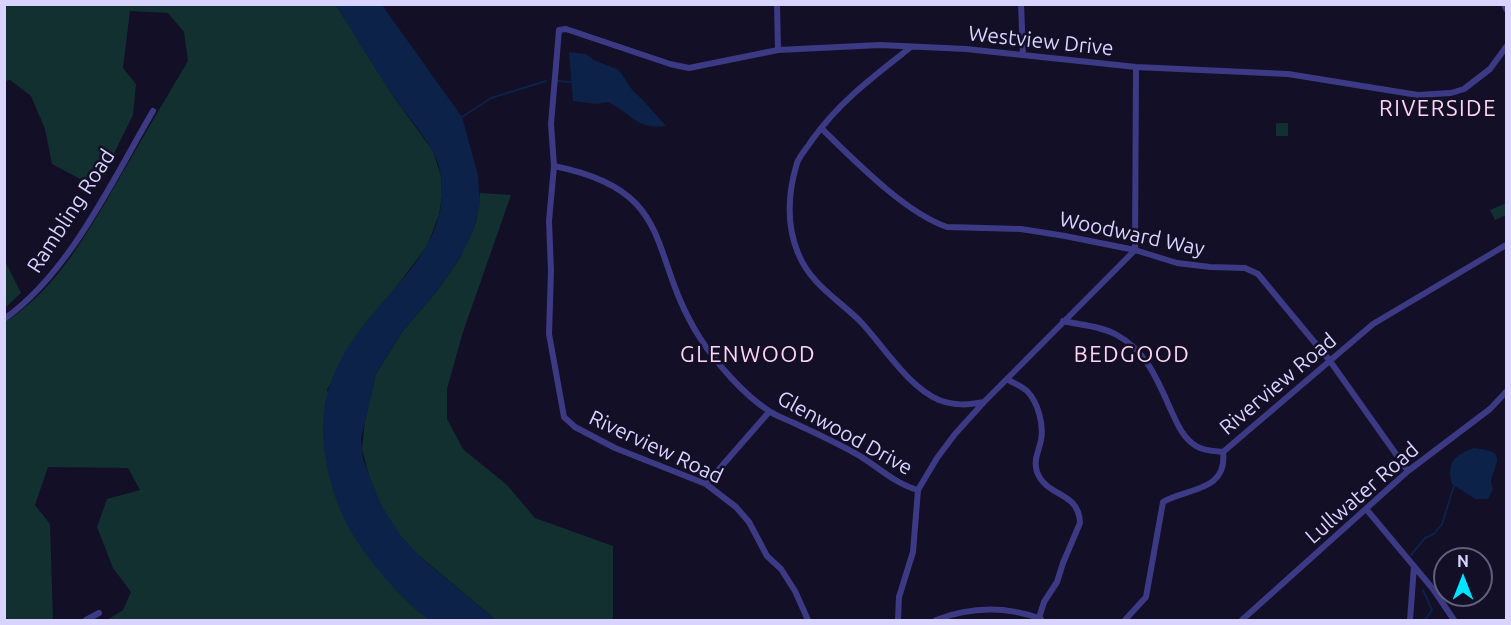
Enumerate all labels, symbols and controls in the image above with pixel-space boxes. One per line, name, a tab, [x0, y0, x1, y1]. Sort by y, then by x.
street label: Westview Drive	[967, 21, 1115, 61]
district label: RIVERSIDE	[1379, 96, 1497, 122]
street label: Rambling Road	[22, 145, 120, 277]
street label: Woodward Way	[1057, 206, 1207, 262]
street label: Riverview Road	[1214, 328, 1342, 440]
district label: GLENWOOD	[680, 342, 816, 368]
district label: BEDGOOD	[1074, 342, 1190, 368]
street label: Glenwood Drive	[773, 385, 917, 481]
street label: Riverview Road	[585, 405, 727, 489]
street label: Lullwater Road	[1300, 437, 1424, 549]
north arrow	[1433, 547, 1493, 607]
text: N	[1457, 552, 1469, 570]

